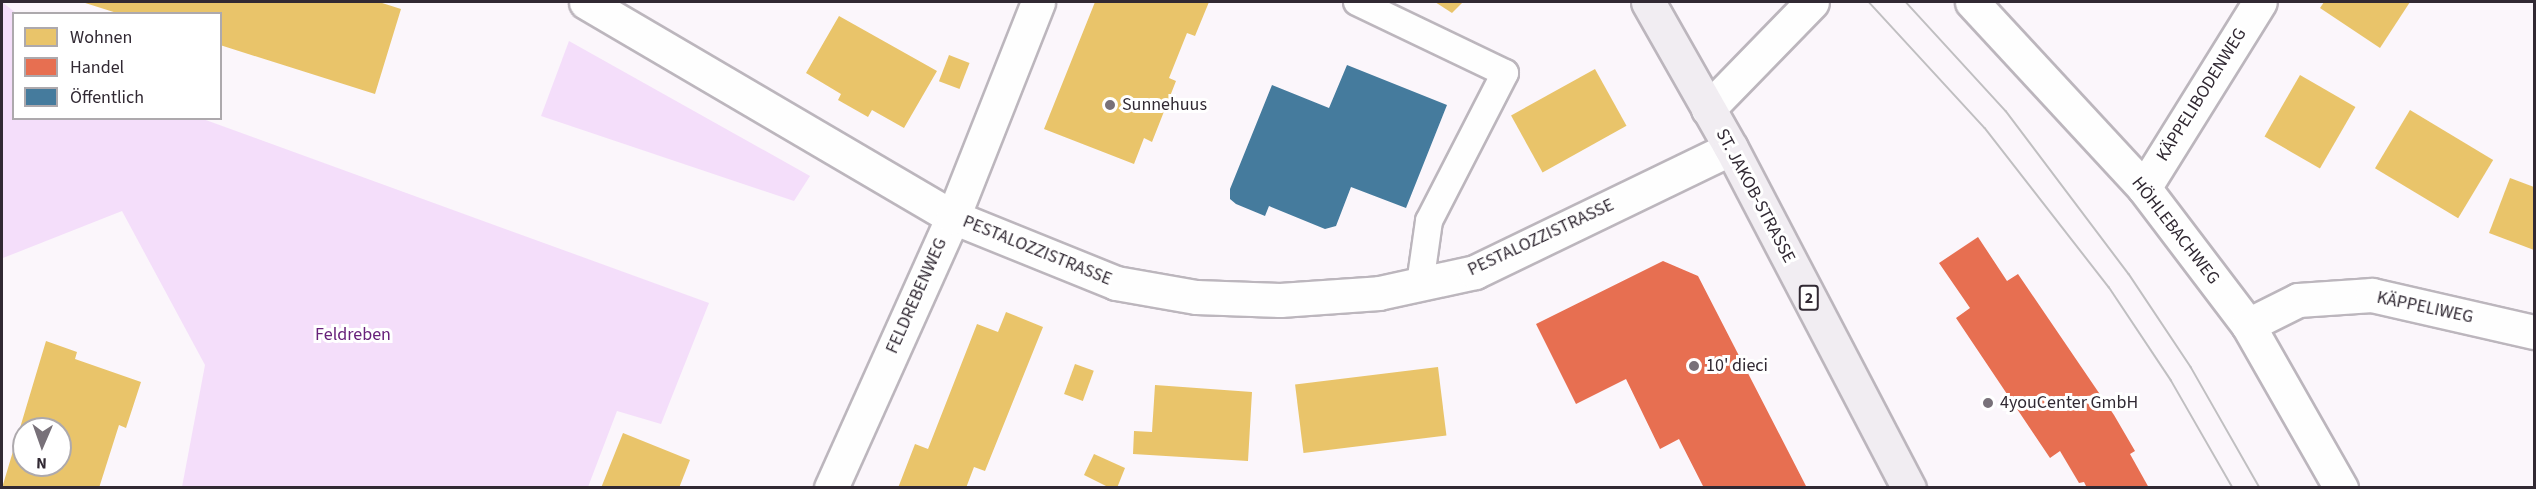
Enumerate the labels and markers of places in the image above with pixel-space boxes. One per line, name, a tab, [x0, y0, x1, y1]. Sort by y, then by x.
place label: Sunnehuus	[1122, 94, 1207, 116]
marker: Sunnehuus	[1103, 98, 1117, 112]
place label: 10' dieci	[1706, 355, 1768, 377]
marker: 10' dieci	[1687, 359, 1701, 373]
place label: 4youCenter GmbH	[2000, 392, 2138, 414]
marker: 4youCenter GmbH	[1981, 396, 1995, 410]

